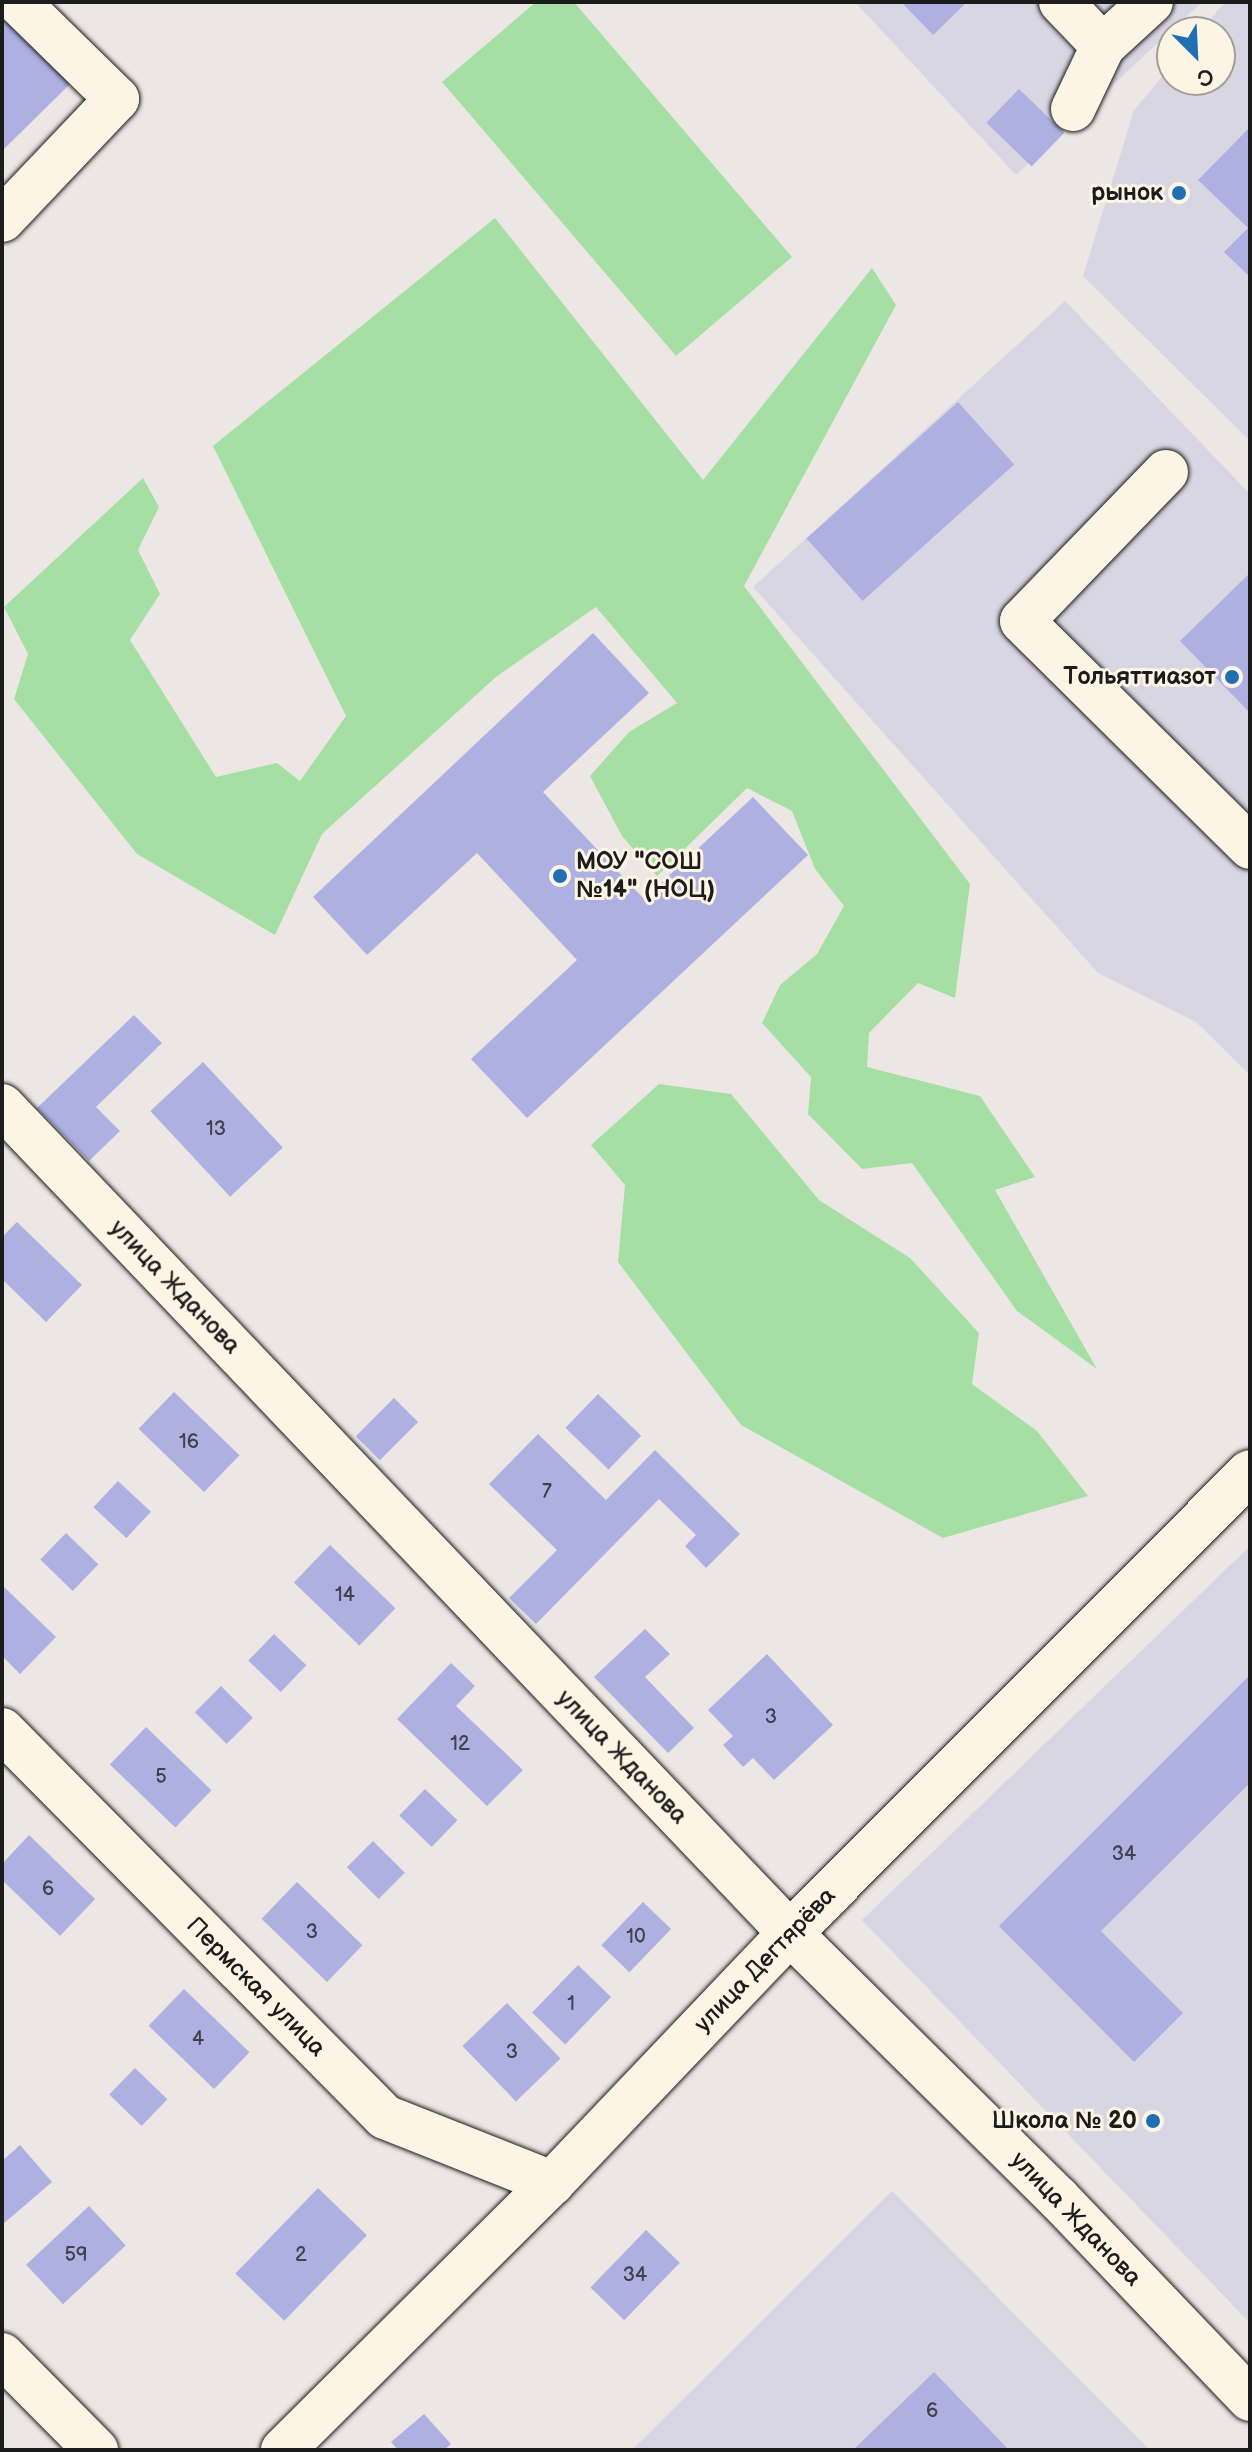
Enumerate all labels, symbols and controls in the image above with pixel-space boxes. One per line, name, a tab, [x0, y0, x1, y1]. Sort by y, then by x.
north arrow	[1156, 16, 1236, 96]
text: С	[1193, 61, 1218, 92]
place label: рынок	[1091, 179, 1163, 207]
marker: рынок	[1170, 184, 1188, 202]
place label: Тольяттиазот	[1063, 663, 1216, 691]
marker: Тольяттиазот	[1223, 668, 1241, 686]
place label: МОУ "СОШ №14" (НОЦ)	[576, 848, 715, 904]
marker: МОУ "СОШ №14" (НОЦ)	[551, 867, 569, 885]
house number: 13	[206, 1117, 226, 1141]
street label: улица Жданова	[104, 1214, 246, 1360]
house number: 16	[179, 1430, 199, 1454]
house number: 7	[542, 1480, 552, 1504]
house number: 14	[335, 1583, 355, 1607]
street label: улица Жданова	[551, 1684, 693, 1830]
house number: 3	[765, 1705, 777, 1729]
house number: 12	[450, 1732, 470, 1756]
house number: 5	[155, 1765, 167, 1789]
house number: 34	[1112, 1842, 1136, 1866]
house number: 6	[42, 1877, 54, 1901]
street label: улица Дегтярёва	[688, 1881, 842, 2039]
street label: Пермская улица	[180, 1911, 332, 2063]
house number: 3	[306, 1920, 318, 1944]
house number: 10	[626, 1925, 646, 1949]
house number: 1	[567, 1992, 575, 2016]
house number: 4	[192, 2027, 204, 2051]
house number: 3	[506, 2040, 518, 2064]
place label: Школа № 20	[992, 2107, 1137, 2135]
marker: Школа № 20	[1144, 2112, 1162, 2130]
street label: улица Жданова	[1005, 2146, 1147, 2292]
house number: 59	[64, 2243, 88, 2267]
house number: 2	[295, 2243, 307, 2267]
house number: 34	[623, 2263, 647, 2287]
house number: 6	[926, 2399, 938, 2423]

